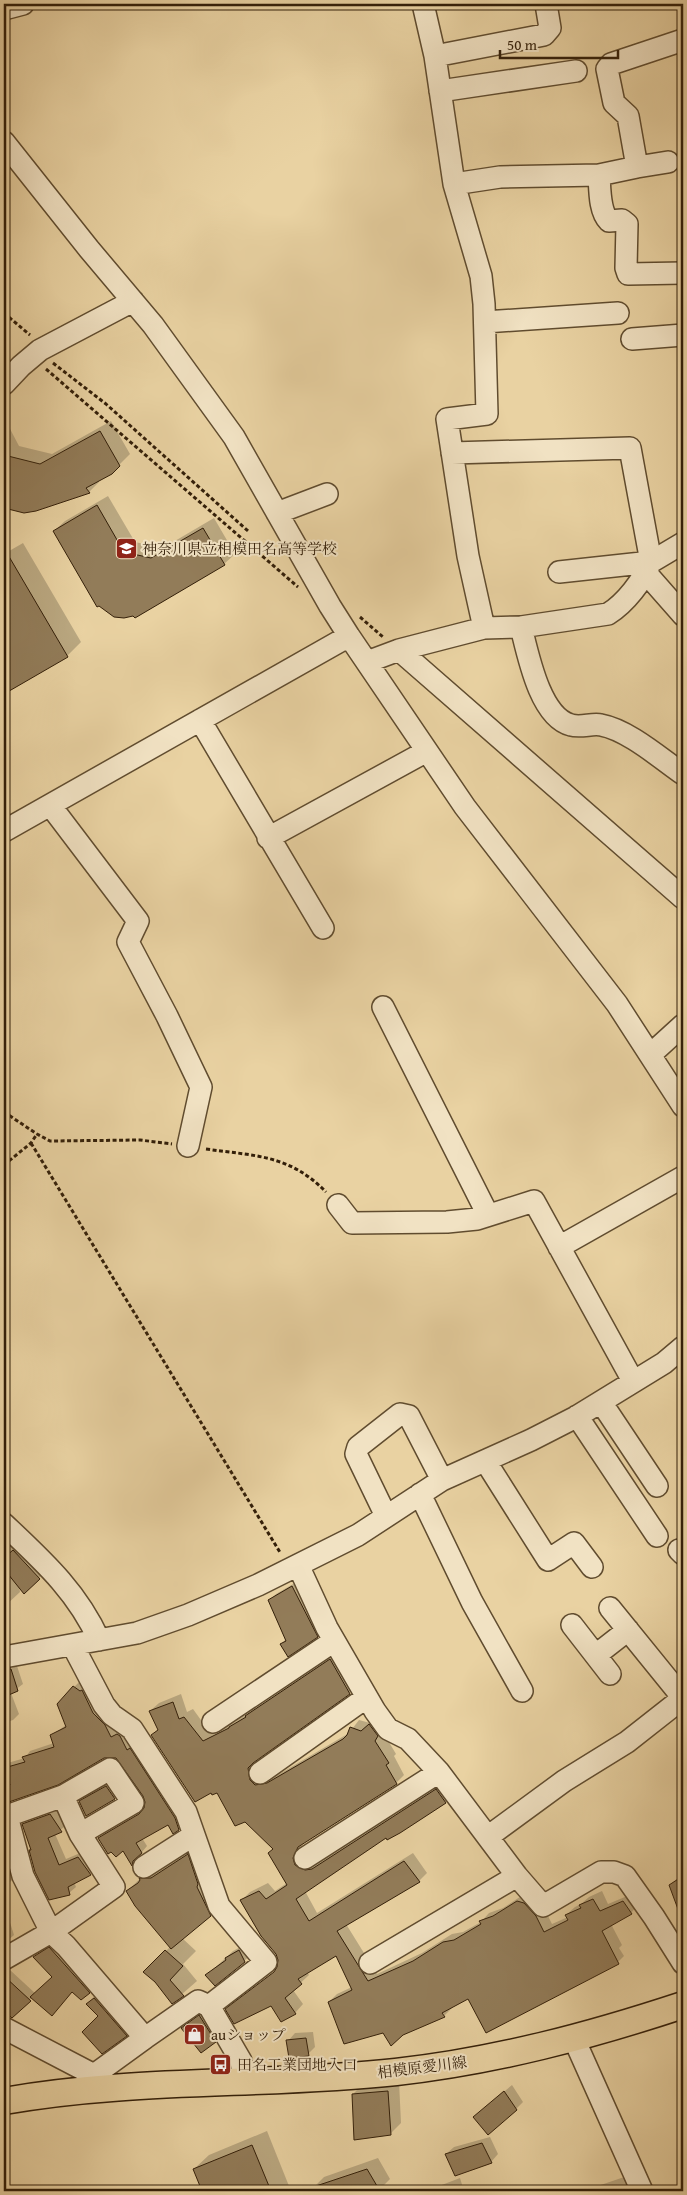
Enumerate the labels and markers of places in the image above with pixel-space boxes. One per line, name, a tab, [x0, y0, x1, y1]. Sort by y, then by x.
school or university icon: 神奈川県立相模田名高等学校	[114, 536, 138, 560]
place label: 神奈川県立相模田名高等学校	[142, 538, 337, 559]
shop icon: auショップ	[183, 2022, 207, 2046]
place label: auショップ	[211, 2024, 286, 2045]
bus stop icon: 田名工業団地入口	[209, 2052, 233, 2076]
place label: 田名工業団地入口	[237, 2054, 357, 2075]

